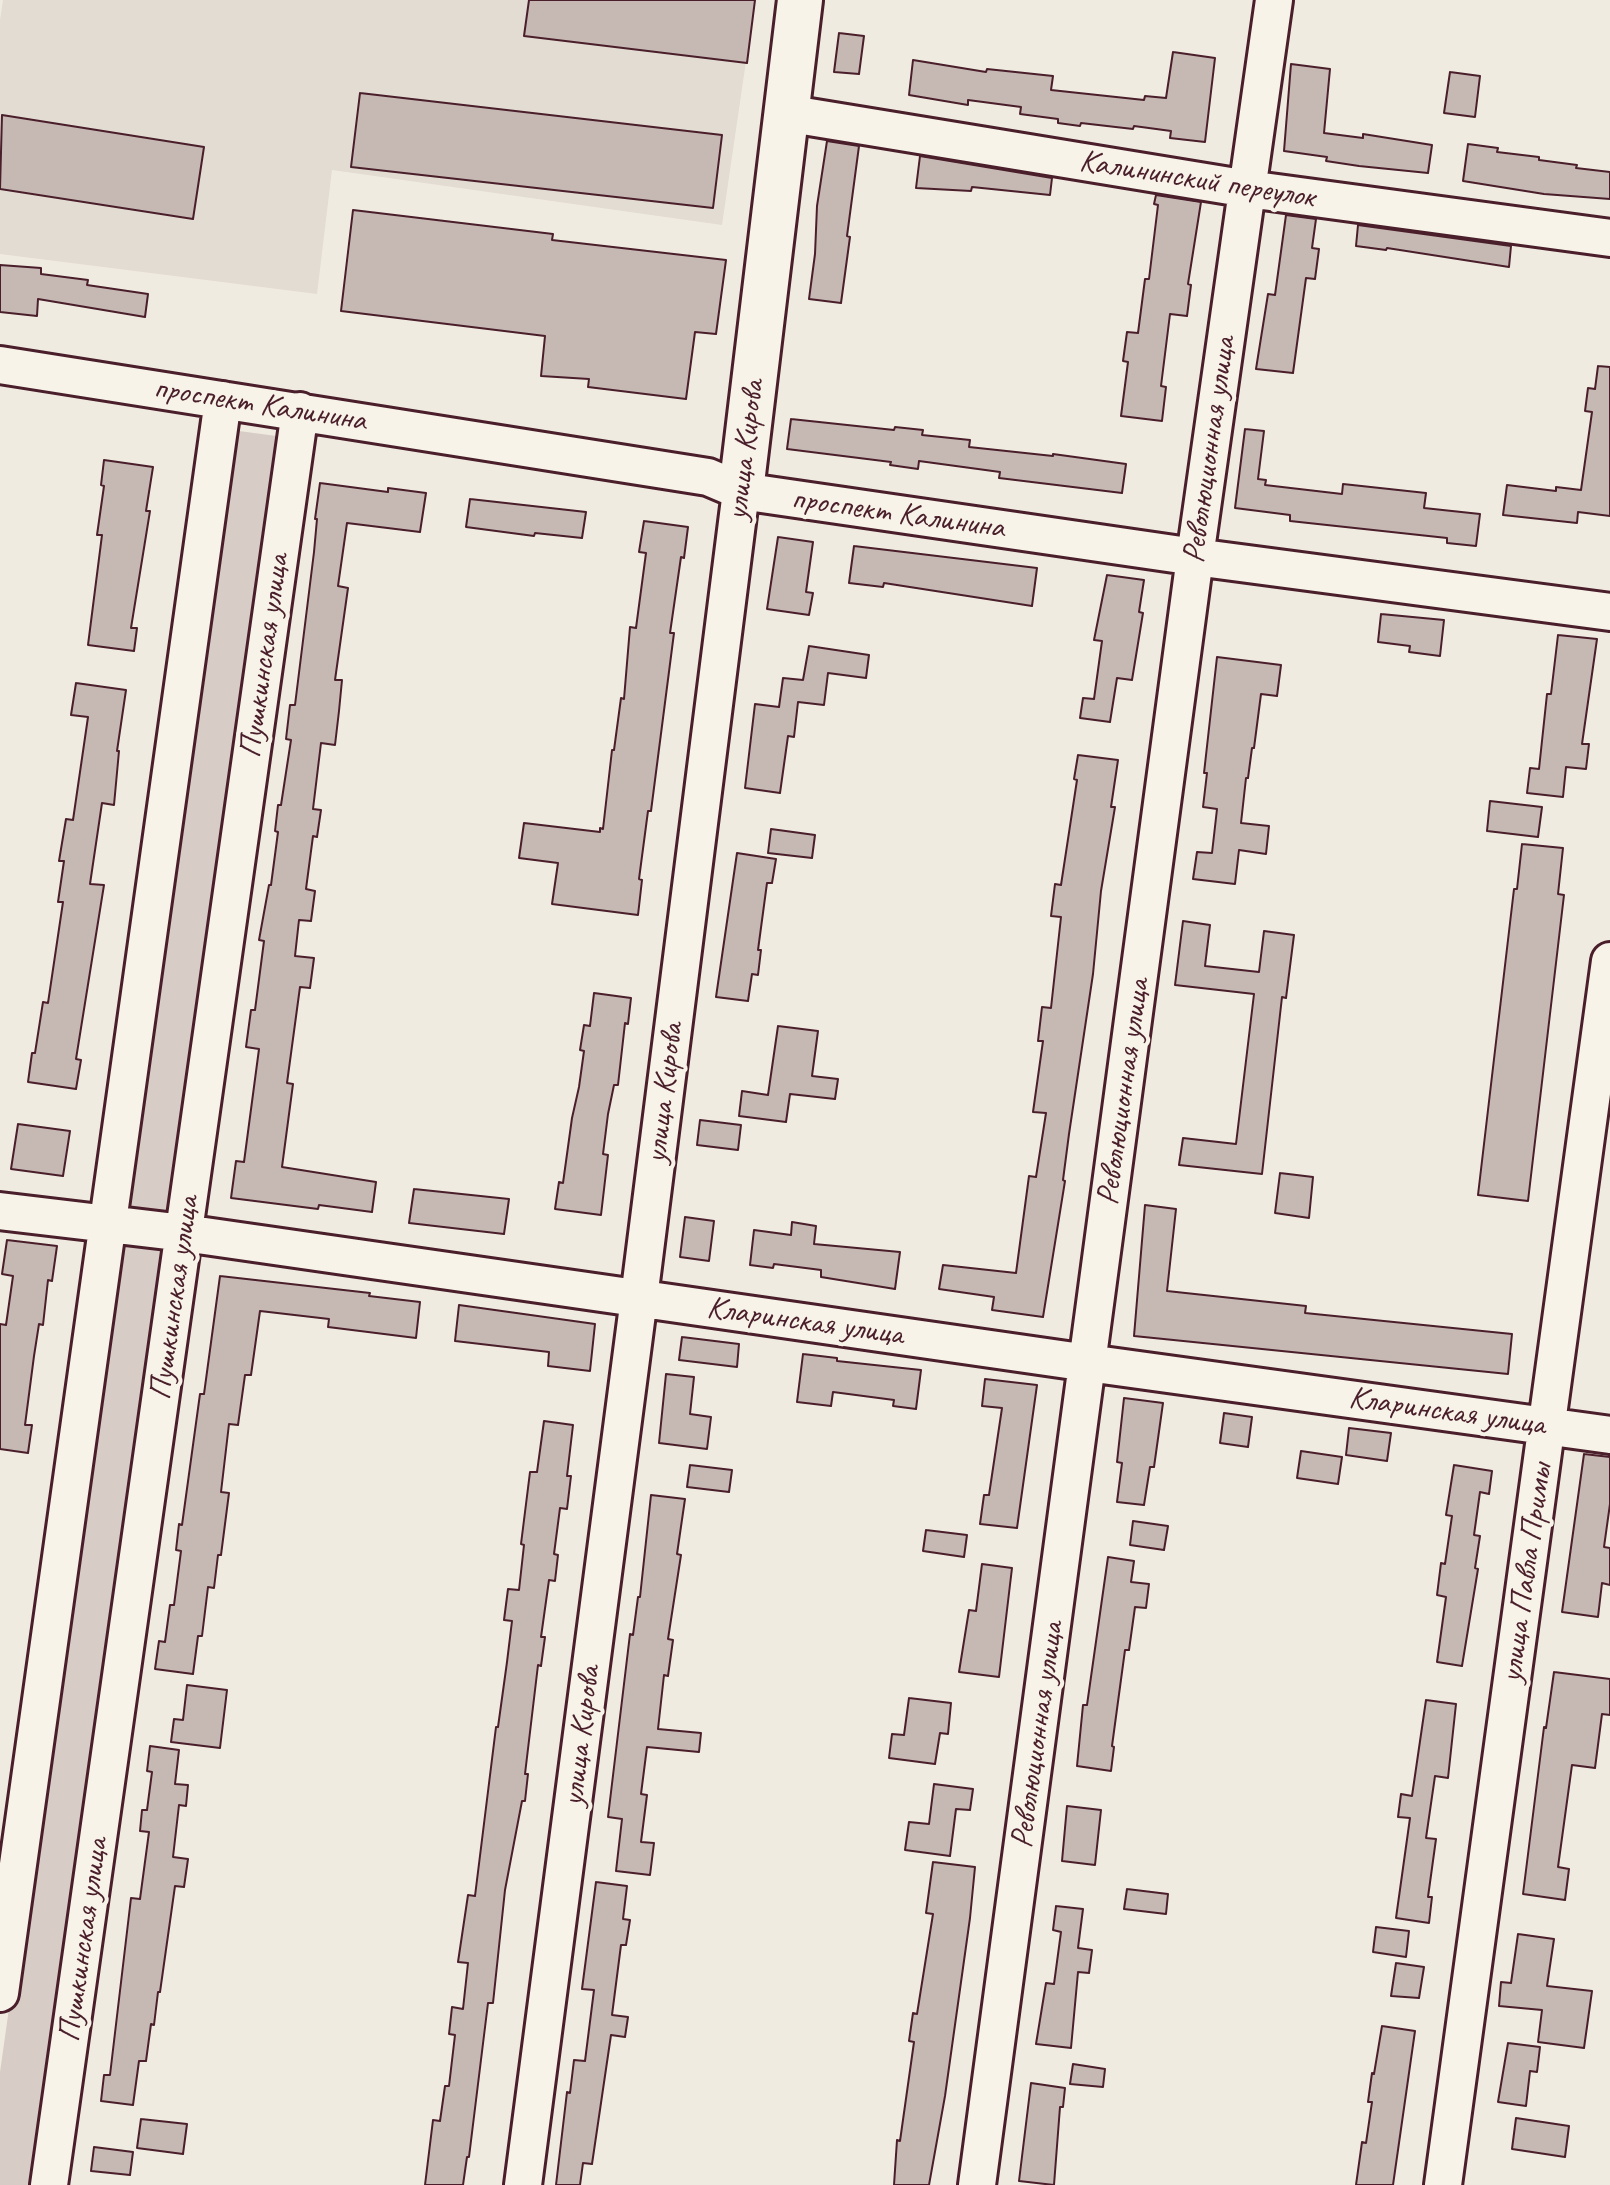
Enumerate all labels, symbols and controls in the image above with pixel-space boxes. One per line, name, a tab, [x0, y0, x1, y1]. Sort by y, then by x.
street label: Калининский переулок	[1077, 142, 1317, 218]
street label: Революционная улица	[1175, 334, 1245, 566]
street label: проспект Калинина	[151, 369, 369, 441]
street label: улица Кирова	[718, 378, 774, 522]
street label: проспект Калинина	[789, 480, 1007, 548]
street label: Пушкинская улица	[232, 552, 298, 760]
street label: Революционная улица	[1089, 976, 1159, 1208]
street label: улица Кирова	[637, 1021, 693, 1165]
street label: Пушкинская улица	[142, 1194, 208, 1402]
street label: Кларинская улица	[704, 1289, 906, 1355]
street label: Кларинская улица	[1346, 1379, 1548, 1445]
street label: улица Павла Примы	[1493, 1461, 1561, 1685]
street label: Революционная улица	[1003, 1619, 1073, 1851]
street label: улица Кирова	[554, 1664, 610, 1808]
street label: Пушкинская улица	[51, 1836, 117, 2044]

